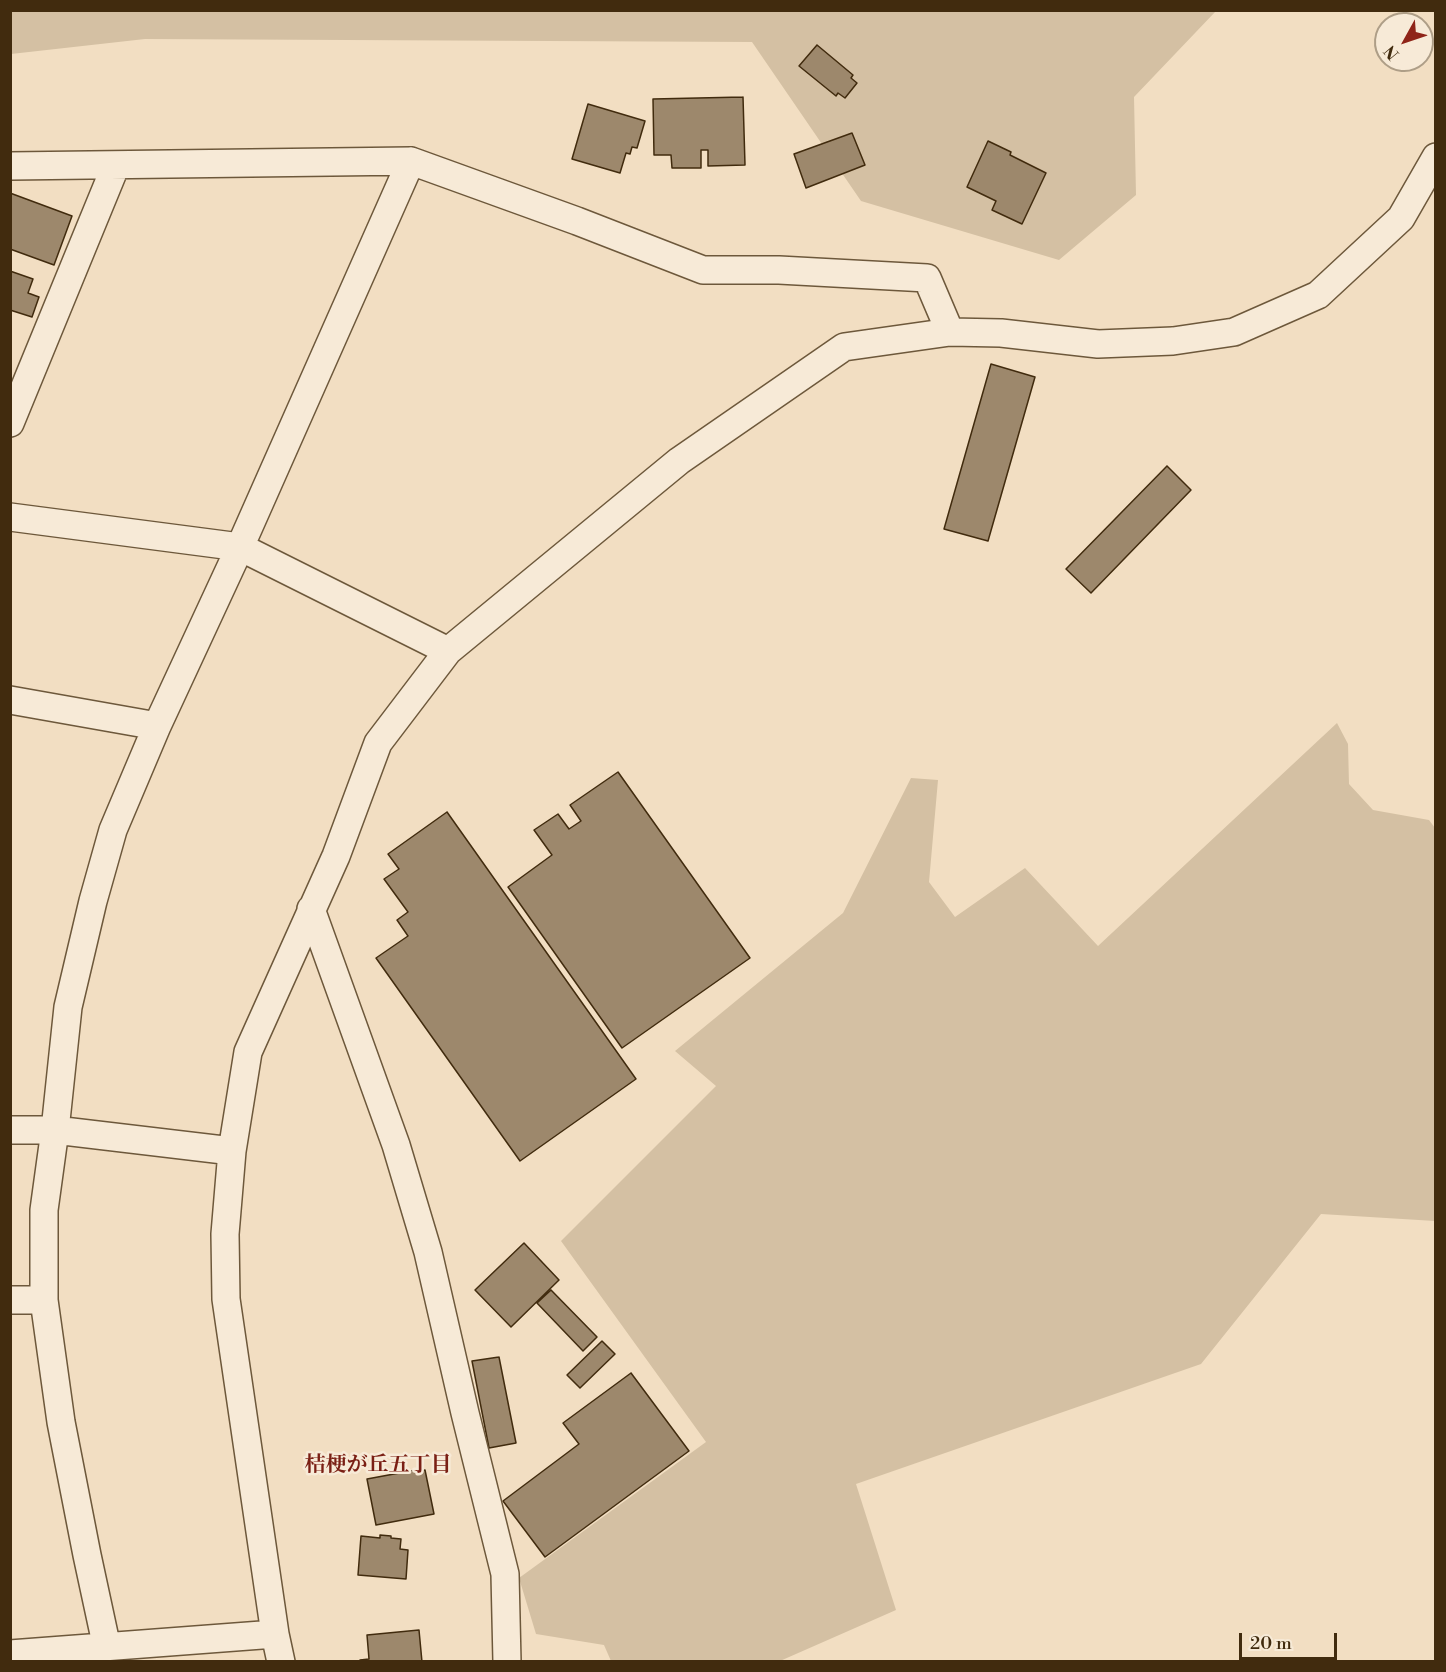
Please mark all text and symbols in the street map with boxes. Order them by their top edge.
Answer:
north arrow [1374,12,1434,72]
text: N [1380,41,1403,64]
district label: 桔梗が丘五丁目 [305,1453,451,1479]
scale bar [1242,1621,1340,1659]
text: 20 m [1250,1632,1292,1655]

